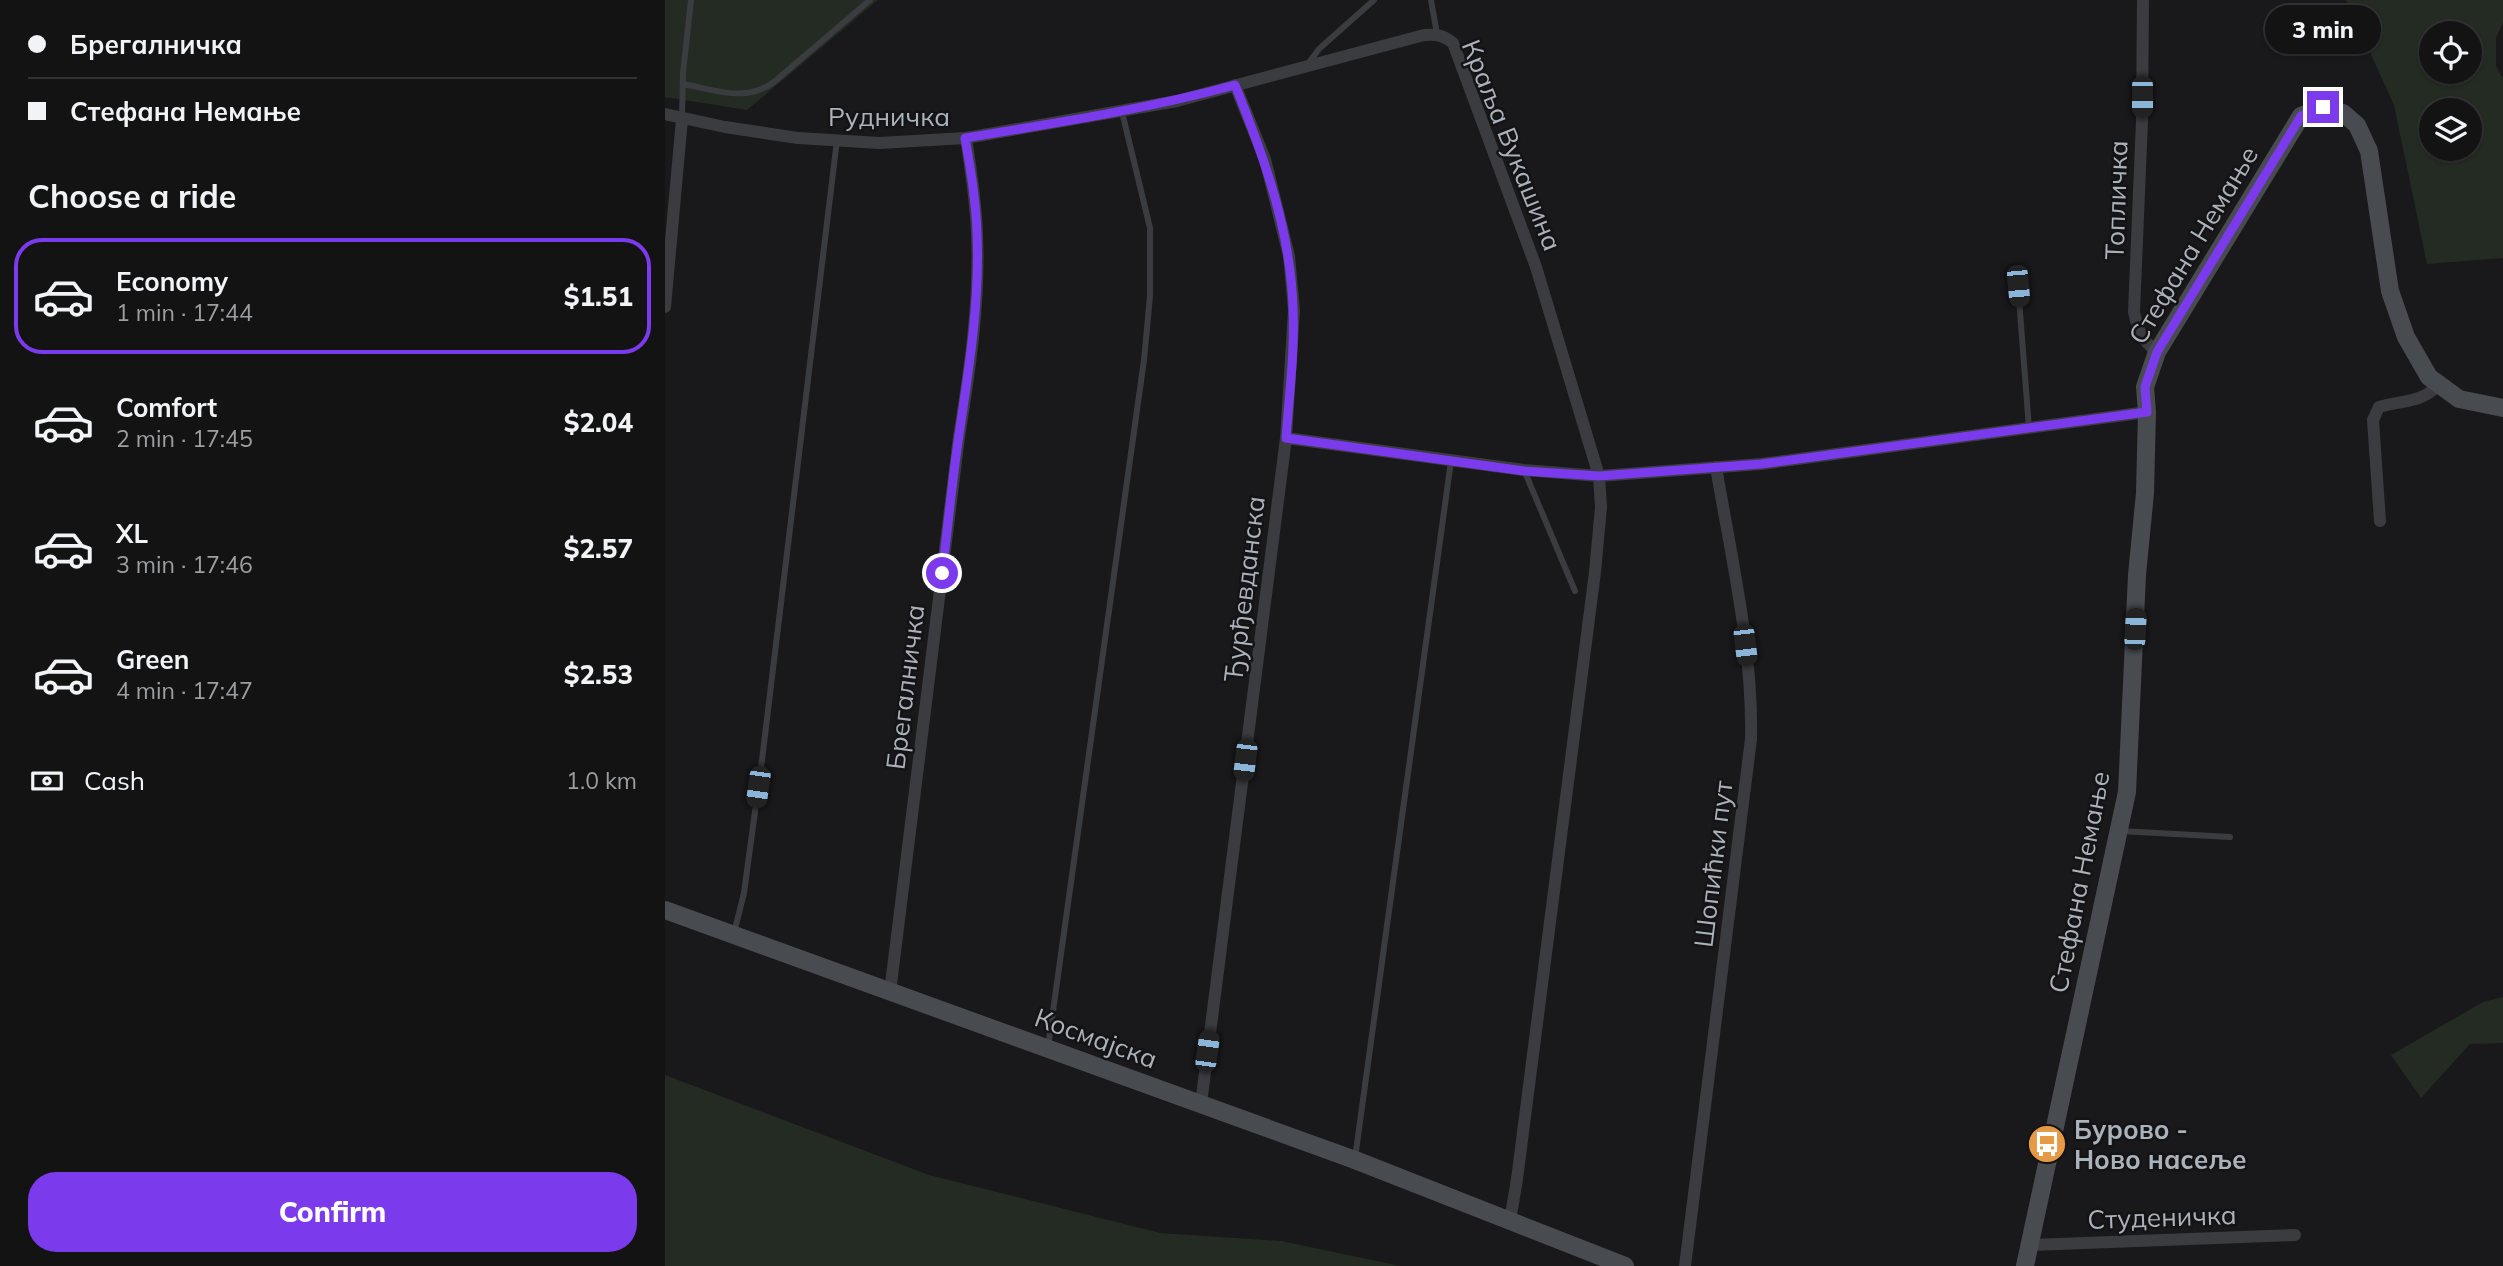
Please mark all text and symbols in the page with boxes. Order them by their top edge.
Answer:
callout: 3 min [2265,6,2381,55]
text: 3 min [2292,15,2354,44]
map controls [2419,21,2482,161]
button: locate [2419,21,2482,84]
text: Брегалничка [70,28,242,61]
street label: Краља Вукашина [1455,35,1569,255]
car [2132,76,2153,118]
route end [2307,91,2339,123]
text: Стефана Немање [70,95,301,128]
button: layers [2419,98,2482,161]
street label: Рудничка [828,100,950,133]
street label: Топличка [2097,140,2135,260]
street label: Стефана Немање [2121,140,2265,350]
text: Choose a ride [28,176,236,216]
car [2006,264,2031,308]
icon: car [32,265,95,328]
text: Economy [116,265,228,298]
text: $1.51 [564,280,633,313]
text: 1 min · 17:44 [116,298,253,327]
icon: car [32,391,95,454]
text: Comfort [116,391,217,424]
text: $2.04 [564,406,633,439]
text: 2 min · 17:45 [116,424,253,453]
street label: Ђурђевданска [1216,494,1272,684]
icon: car [32,517,95,580]
text: XL [116,517,148,550]
text: $2.57 [564,532,633,565]
text: 3 min · 17:46 [116,550,253,579]
route start [926,557,958,589]
street label: Брегалничка [879,603,931,771]
car [2124,607,2147,651]
car [1733,623,1758,667]
icon: car [32,643,95,706]
text: Green [116,643,189,676]
text: $2.53 [564,658,633,691]
text: 4 min · 17:47 [116,676,253,705]
car [1233,738,1258,782]
icon: cash [28,762,66,800]
text: Cash [84,764,145,797]
car [745,765,772,809]
text: 1.0 km [566,766,637,795]
street label: Стефана Немање [2041,768,2117,996]
street label: Шопићки пут [1686,779,1740,949]
street label: Космајска [1030,1001,1162,1075]
car [1194,1029,1221,1073]
place label: Бурово - Ново насеље [2074,1113,2247,1176]
bus stop icon: Бурово - Ново насеље [2026,1123,2068,1165]
button: Confirm [28,1172,637,1252]
street label: Студеничка [2087,1198,2237,1236]

